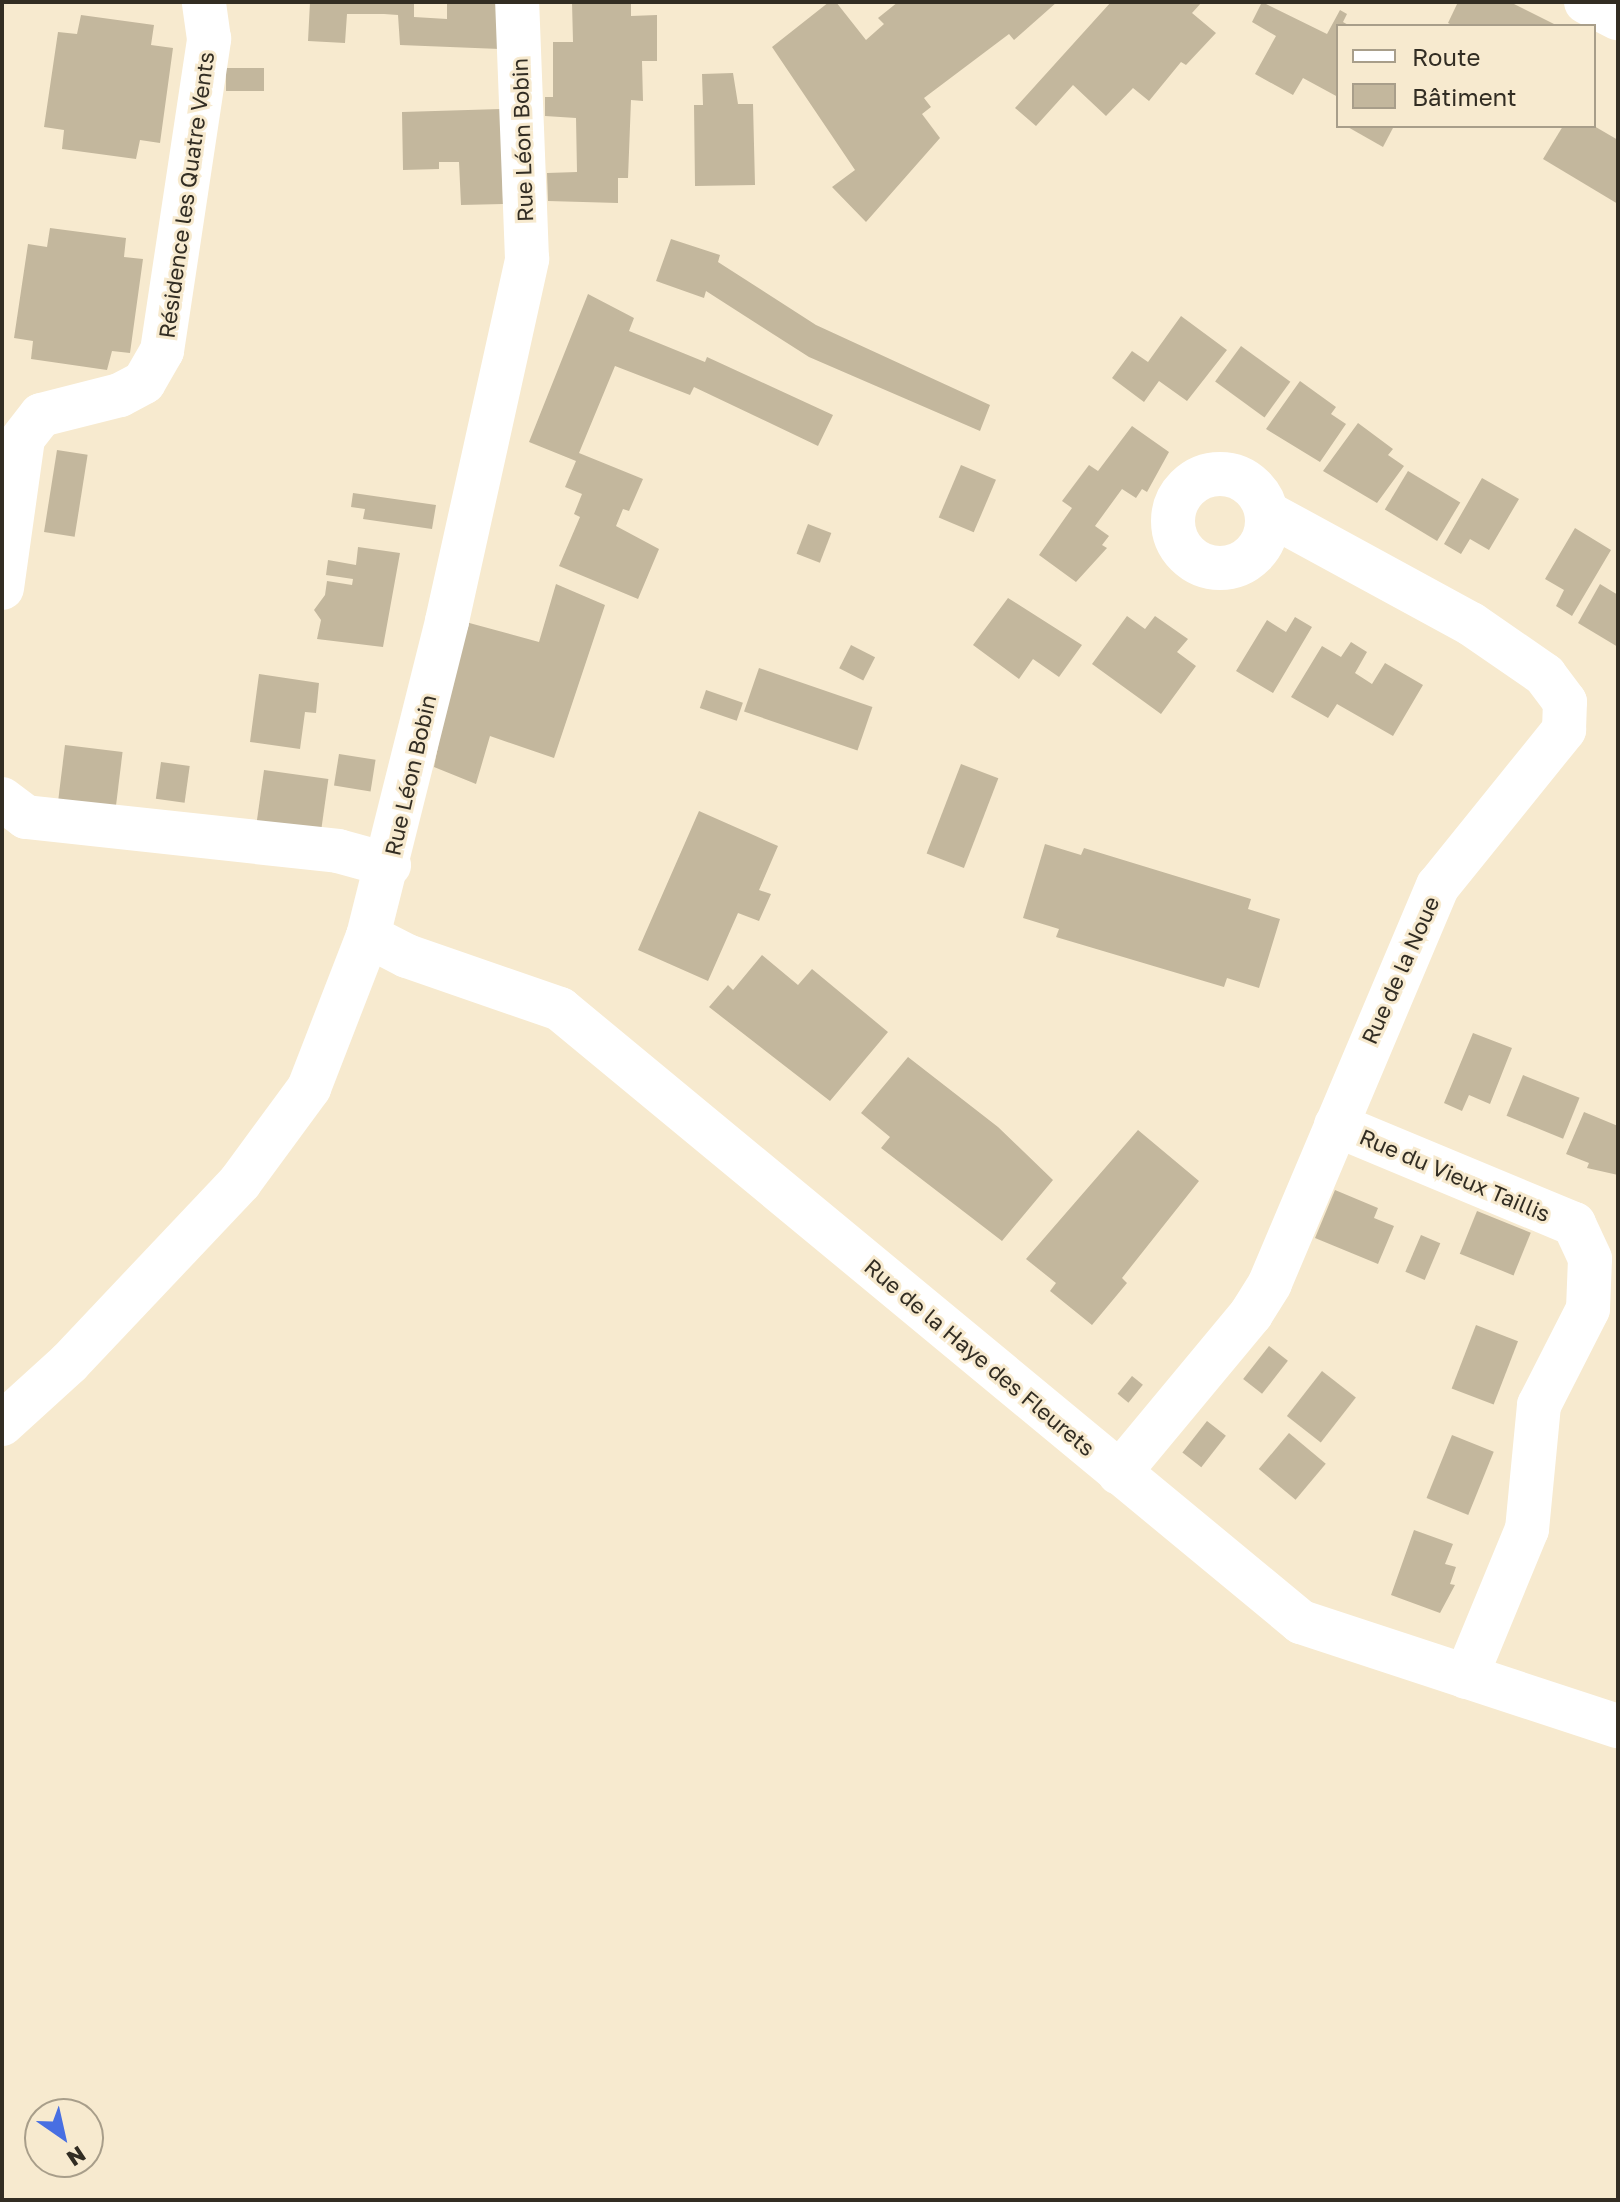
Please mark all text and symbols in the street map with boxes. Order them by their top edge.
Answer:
legend [1336,24,1596,128]
text: Route [1412,42,1481,71]
street label: Résidence les Quatre Vents [153,50,219,340]
street label: Rue Léon Bobin [506,57,538,223]
text: Bâtiment [1412,82,1517,111]
street label: Rue Léon Bobin [379,692,441,858]
street label: Rue de la Noue [1356,892,1444,1048]
street label: Rue du Vieux Taillis [1356,1123,1554,1227]
street label: Rue de la Haye des Fleurets [859,1253,1101,1461]
north arrow [24,2098,104,2178]
text: N [62,2141,91,2173]

